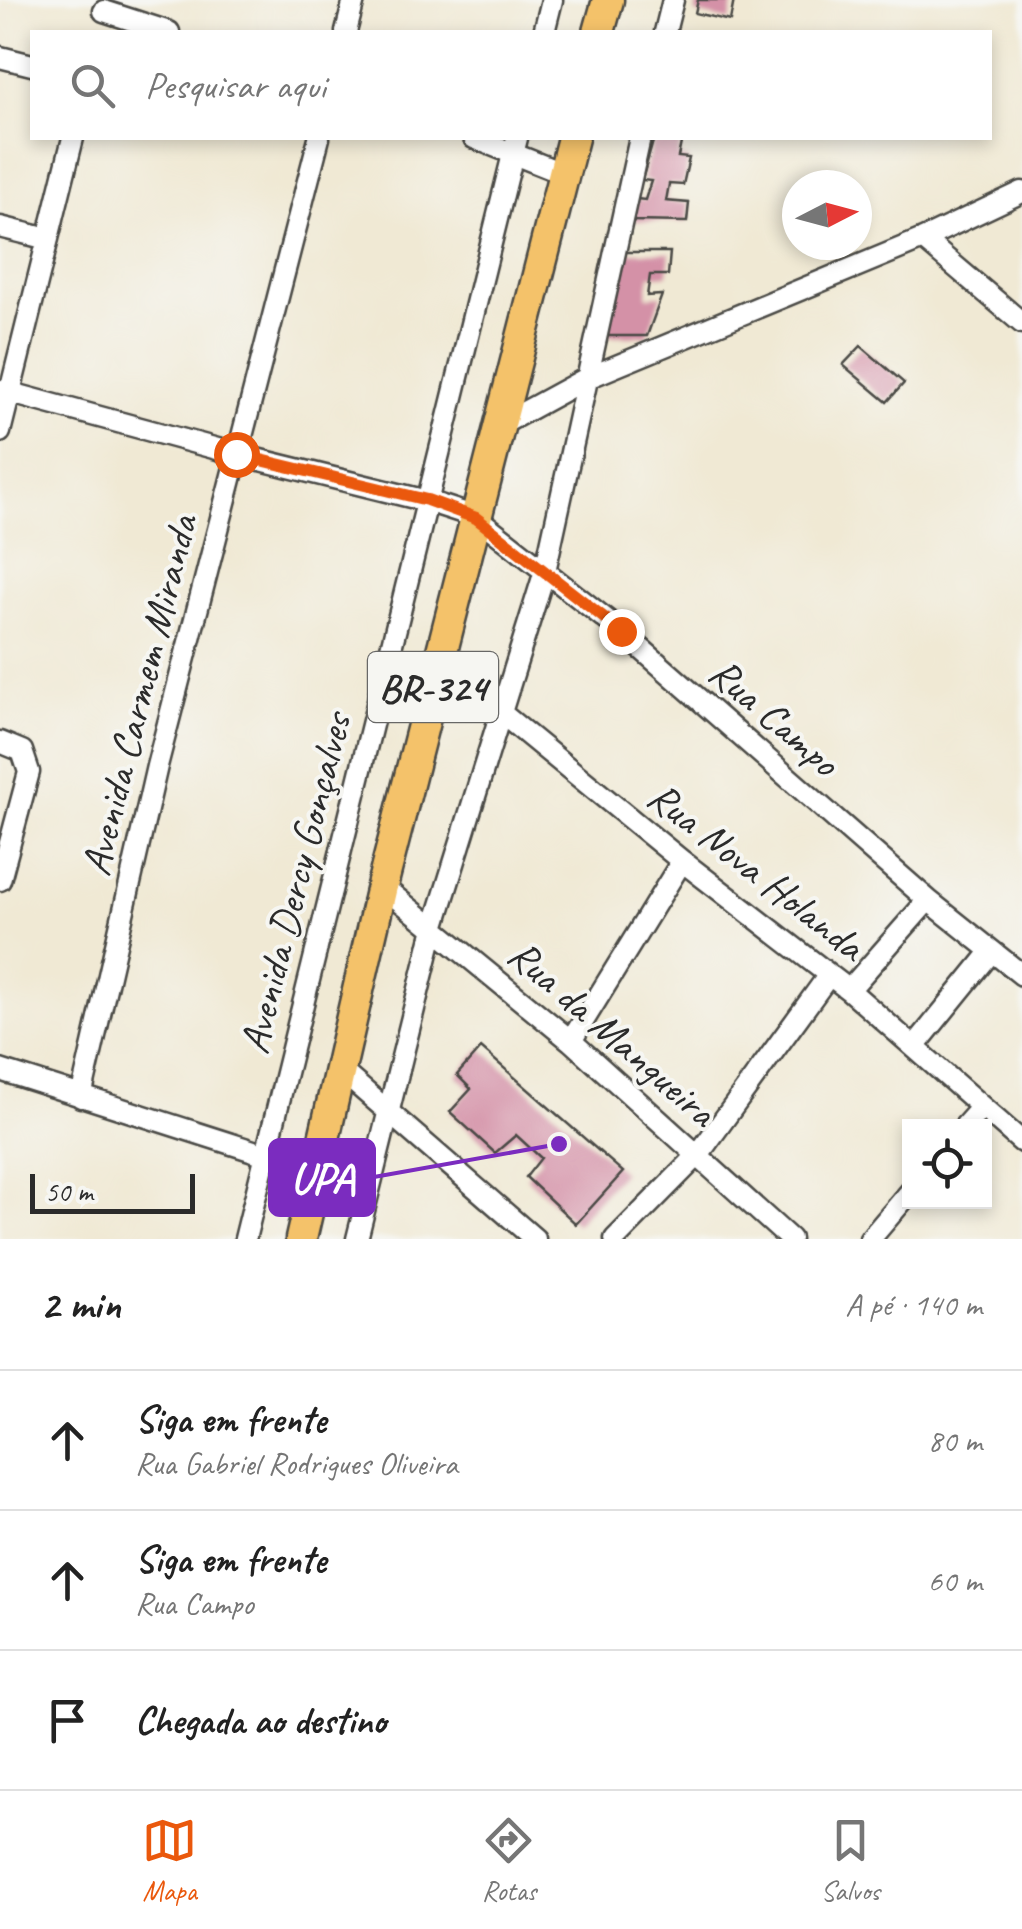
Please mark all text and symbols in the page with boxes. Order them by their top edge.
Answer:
search box [30,30,992,140]
icon: search [65,58,120,113]
text: Pesquisar aqui [145,62,326,109]
north arrow [782,170,872,260]
route start [214,432,260,478]
street label: Avenida Carmem Miranda [69,507,211,881]
route end [599,609,645,655]
street label: Rua Campo [698,646,852,790]
road number: BR-324 [368,652,498,722]
street label: Avenida Dercy Gonçalves [228,704,364,1059]
street label: Rua Nova Holanda [637,770,877,974]
street label: Rua da Mangueira [497,928,730,1140]
map controls [902,1119,992,1209]
button: locate [902,1119,992,1209]
callout: UPA [270,1140,374,1215]
text: UPA [290,1150,356,1207]
scale bar [30,1169,195,1214]
text: 50 m [45,1174,93,1209]
text: 2 min [40,1278,120,1331]
text: A pé · 140 m [845,1284,982,1325]
text: Siga em frente [135,1396,326,1443]
icon: ahead [40,1413,95,1468]
text: 80 m [928,1420,982,1461]
text: Rua Gabriel Rodrigues Oliveira [135,1443,458,1484]
text: Siga em frente [135,1536,326,1583]
icon: ahead [40,1553,95,1608]
text: 60 m [928,1560,982,1601]
text: Rua Campo [135,1583,254,1624]
icon: arrive [40,1693,95,1748]
text: Chegada ao destino [135,1697,386,1744]
tab: Mapa [142,1813,197,1908]
tab: Rotas [481,1813,536,1908]
tab: Salvos [821,1813,880,1908]

